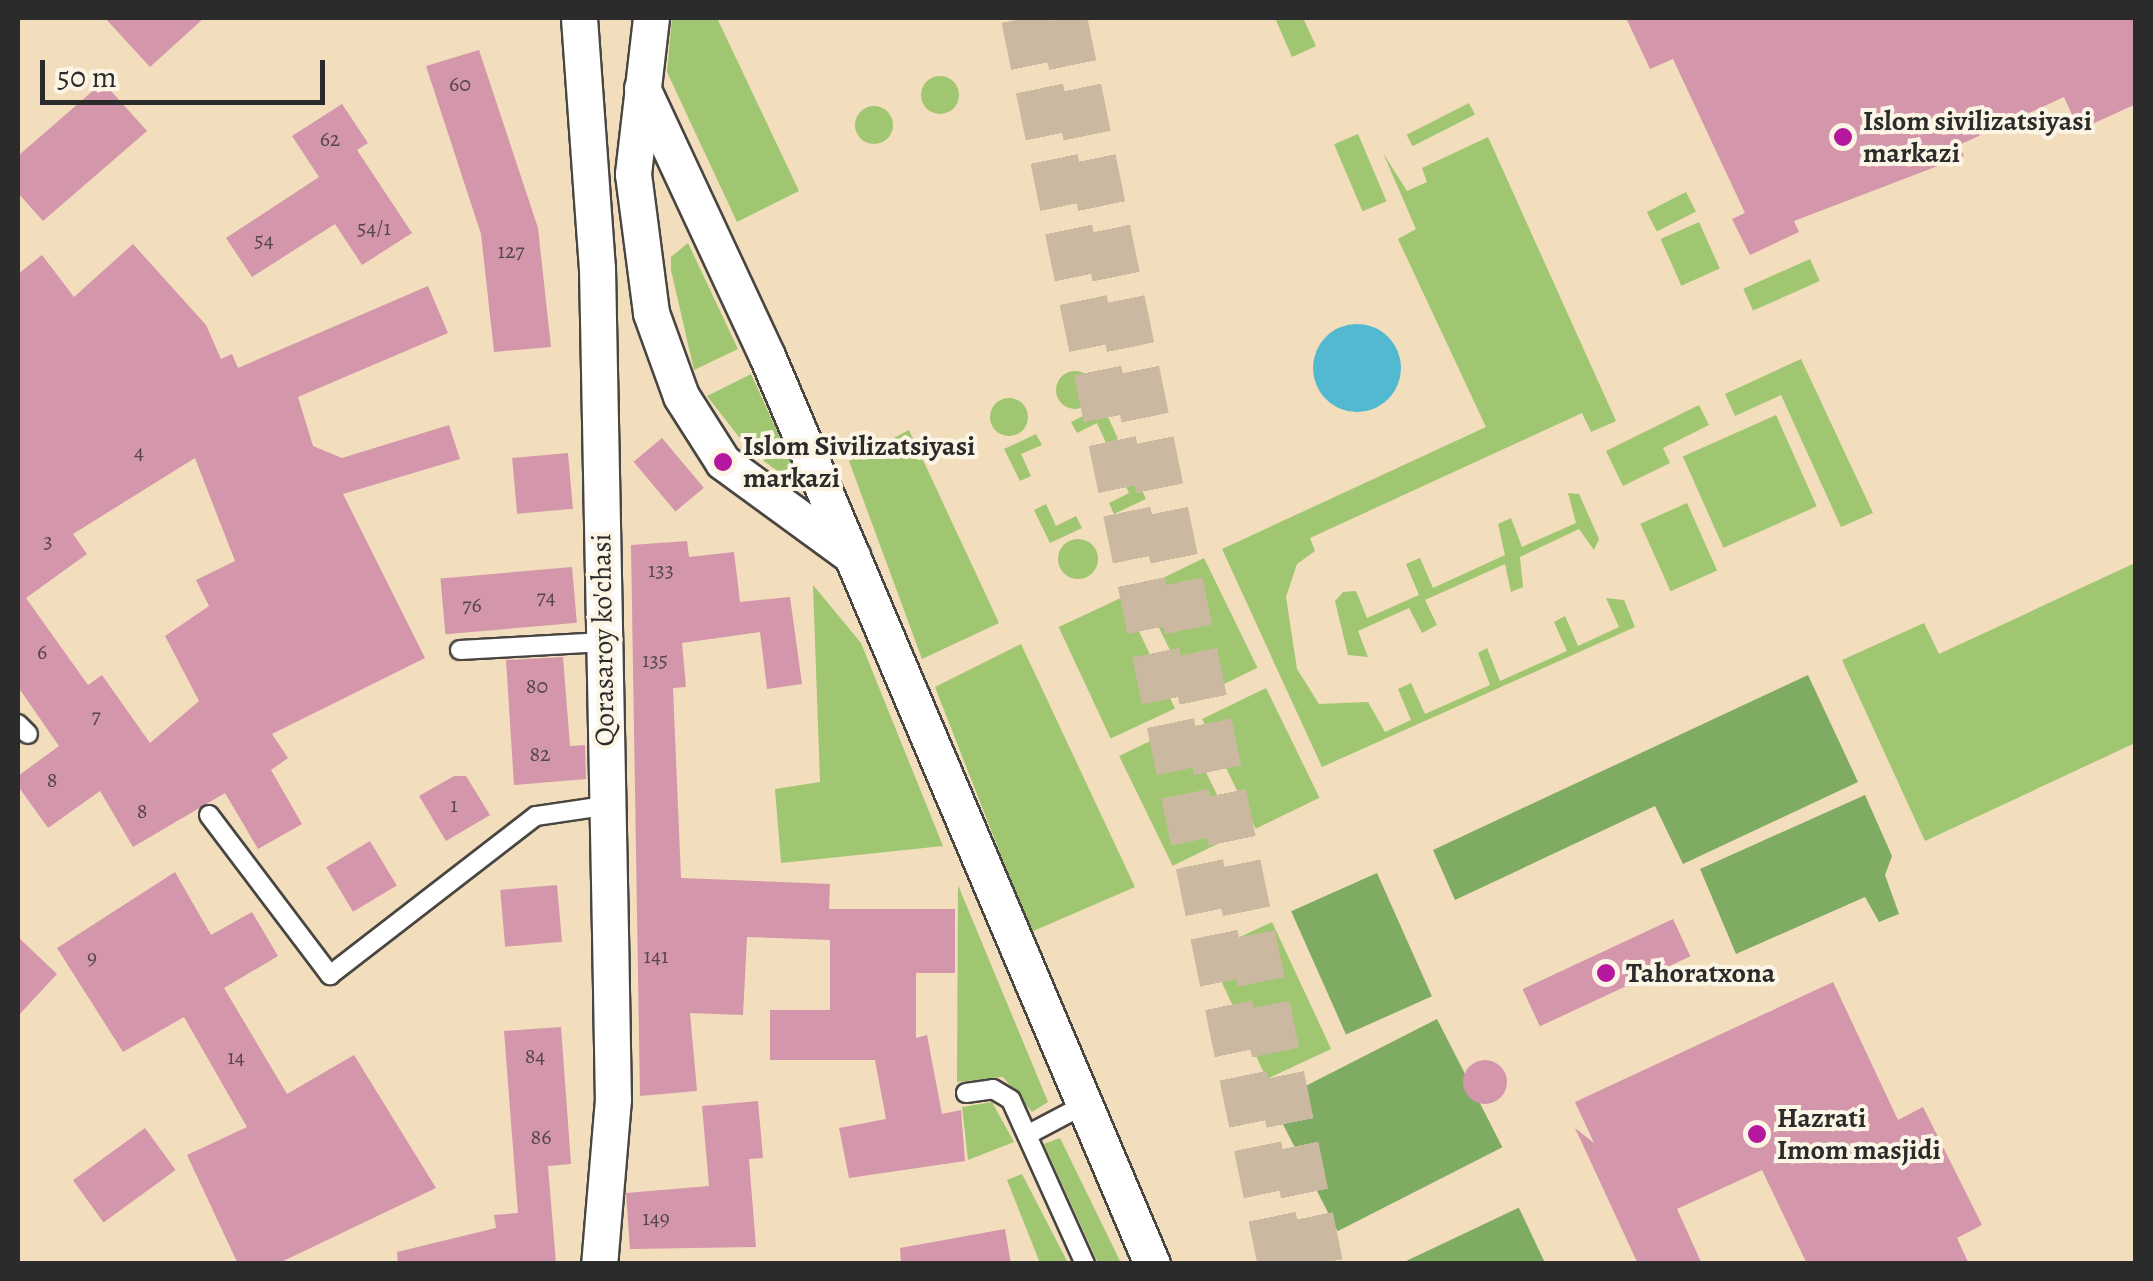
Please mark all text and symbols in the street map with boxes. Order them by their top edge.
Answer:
scale bar [45,40,330,102]
text: 50 m [57,57,117,97]
house number: 60 [449,72,471,98]
place label: Islom sivilizatsiyasi markazi [1863,104,2092,170]
marker: Islom sivilizatsiyasi markazi [1832,126,1854,148]
house number: 62 [320,127,340,153]
house number: 54/1 [357,216,391,242]
house number: 54 [254,228,274,254]
house number: 127 [497,239,525,265]
place label: Islom Sivilizatsiyasi markazi [743,429,975,495]
house number: 4 [134,440,144,466]
marker: Islom Sivilizatsiyasi markazi [712,451,734,473]
house number: 3 [43,529,53,555]
street label: Qorasaroy ko'chasi [584,533,622,747]
house number: 133 [648,558,674,584]
house number: 74 [536,585,556,611]
house number: 76 [462,593,482,619]
house number: 6 [37,640,47,666]
house number: 135 [642,648,668,674]
house number: 80 [526,674,548,700]
house number: 7 [91,704,101,730]
house number: 82 [529,742,551,768]
house number: 8 [47,768,57,794]
house number: 1 [450,793,458,819]
house number: 8 [137,799,147,825]
house number: 141 [643,944,669,970]
house number: 9 [87,945,97,971]
place label: Tahoratxona [1626,956,1775,990]
marker: Tahoratxona [1595,962,1617,984]
house number: 84 [525,1044,545,1070]
house number: 14 [227,1045,245,1071]
place label: Hazrati Imom masjidi [1777,1101,1941,1167]
marker: Hazrati Imom masjidi [1746,1123,1768,1145]
house number: 86 [531,1125,551,1151]
house number: 149 [642,1206,670,1232]

